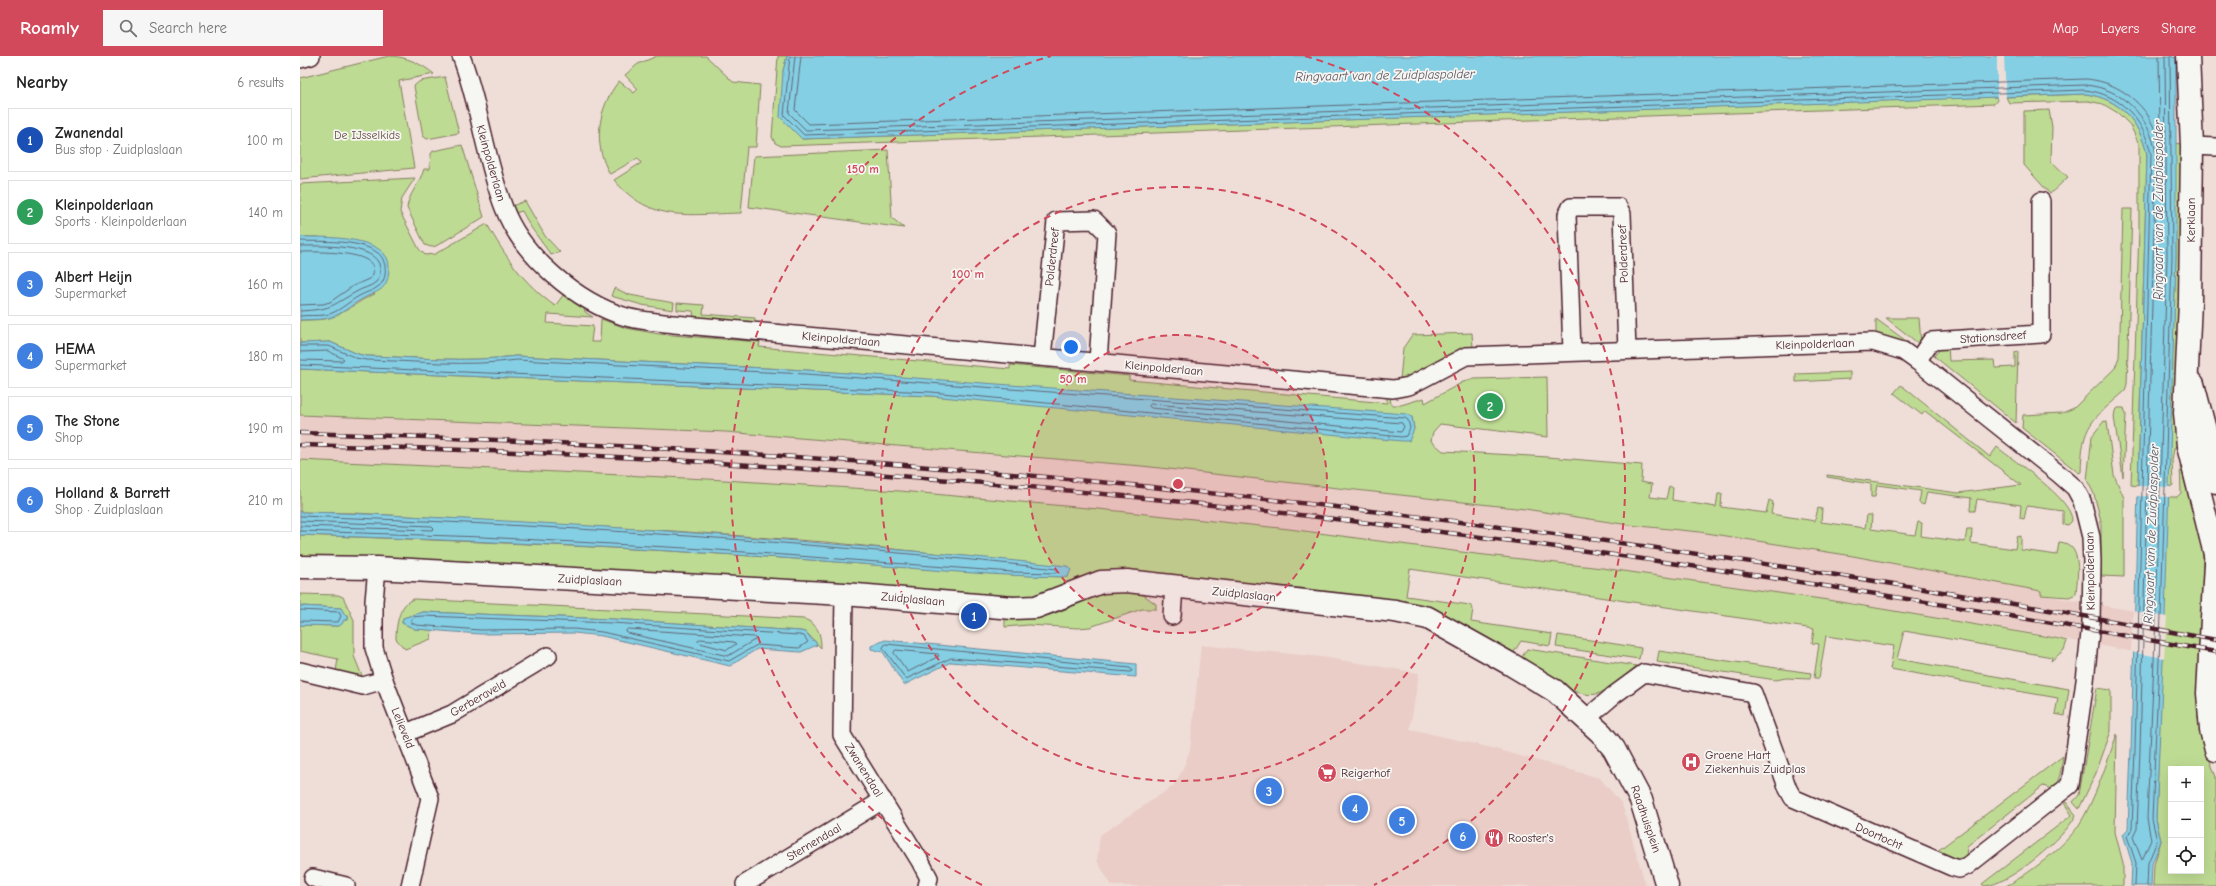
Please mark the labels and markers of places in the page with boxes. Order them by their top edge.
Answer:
pin: 2 [1477,391,1503,421]
centre of rings [1171,477,1185,491]
pin: 1 [961,601,987,631]
place label: Groene Hart Ziekenhuis Zuidplas [1705,748,1806,776]
hospital icon: Groene Hart Ziekenhuis Zuidplas [1680,751,1702,773]
supermarket icon: Reigerhof [1316,762,1338,784]
place label: Reigerhof [1341,766,1391,780]
pin: 3 [1256,776,1282,806]
pin: 4 [1342,793,1368,823]
pin: 5 [1389,806,1415,836]
pin: 6 [1450,821,1476,851]
restaurant icon: Rooster's [1483,827,1505,849]
place label: Rooster's [1508,831,1554,845]

